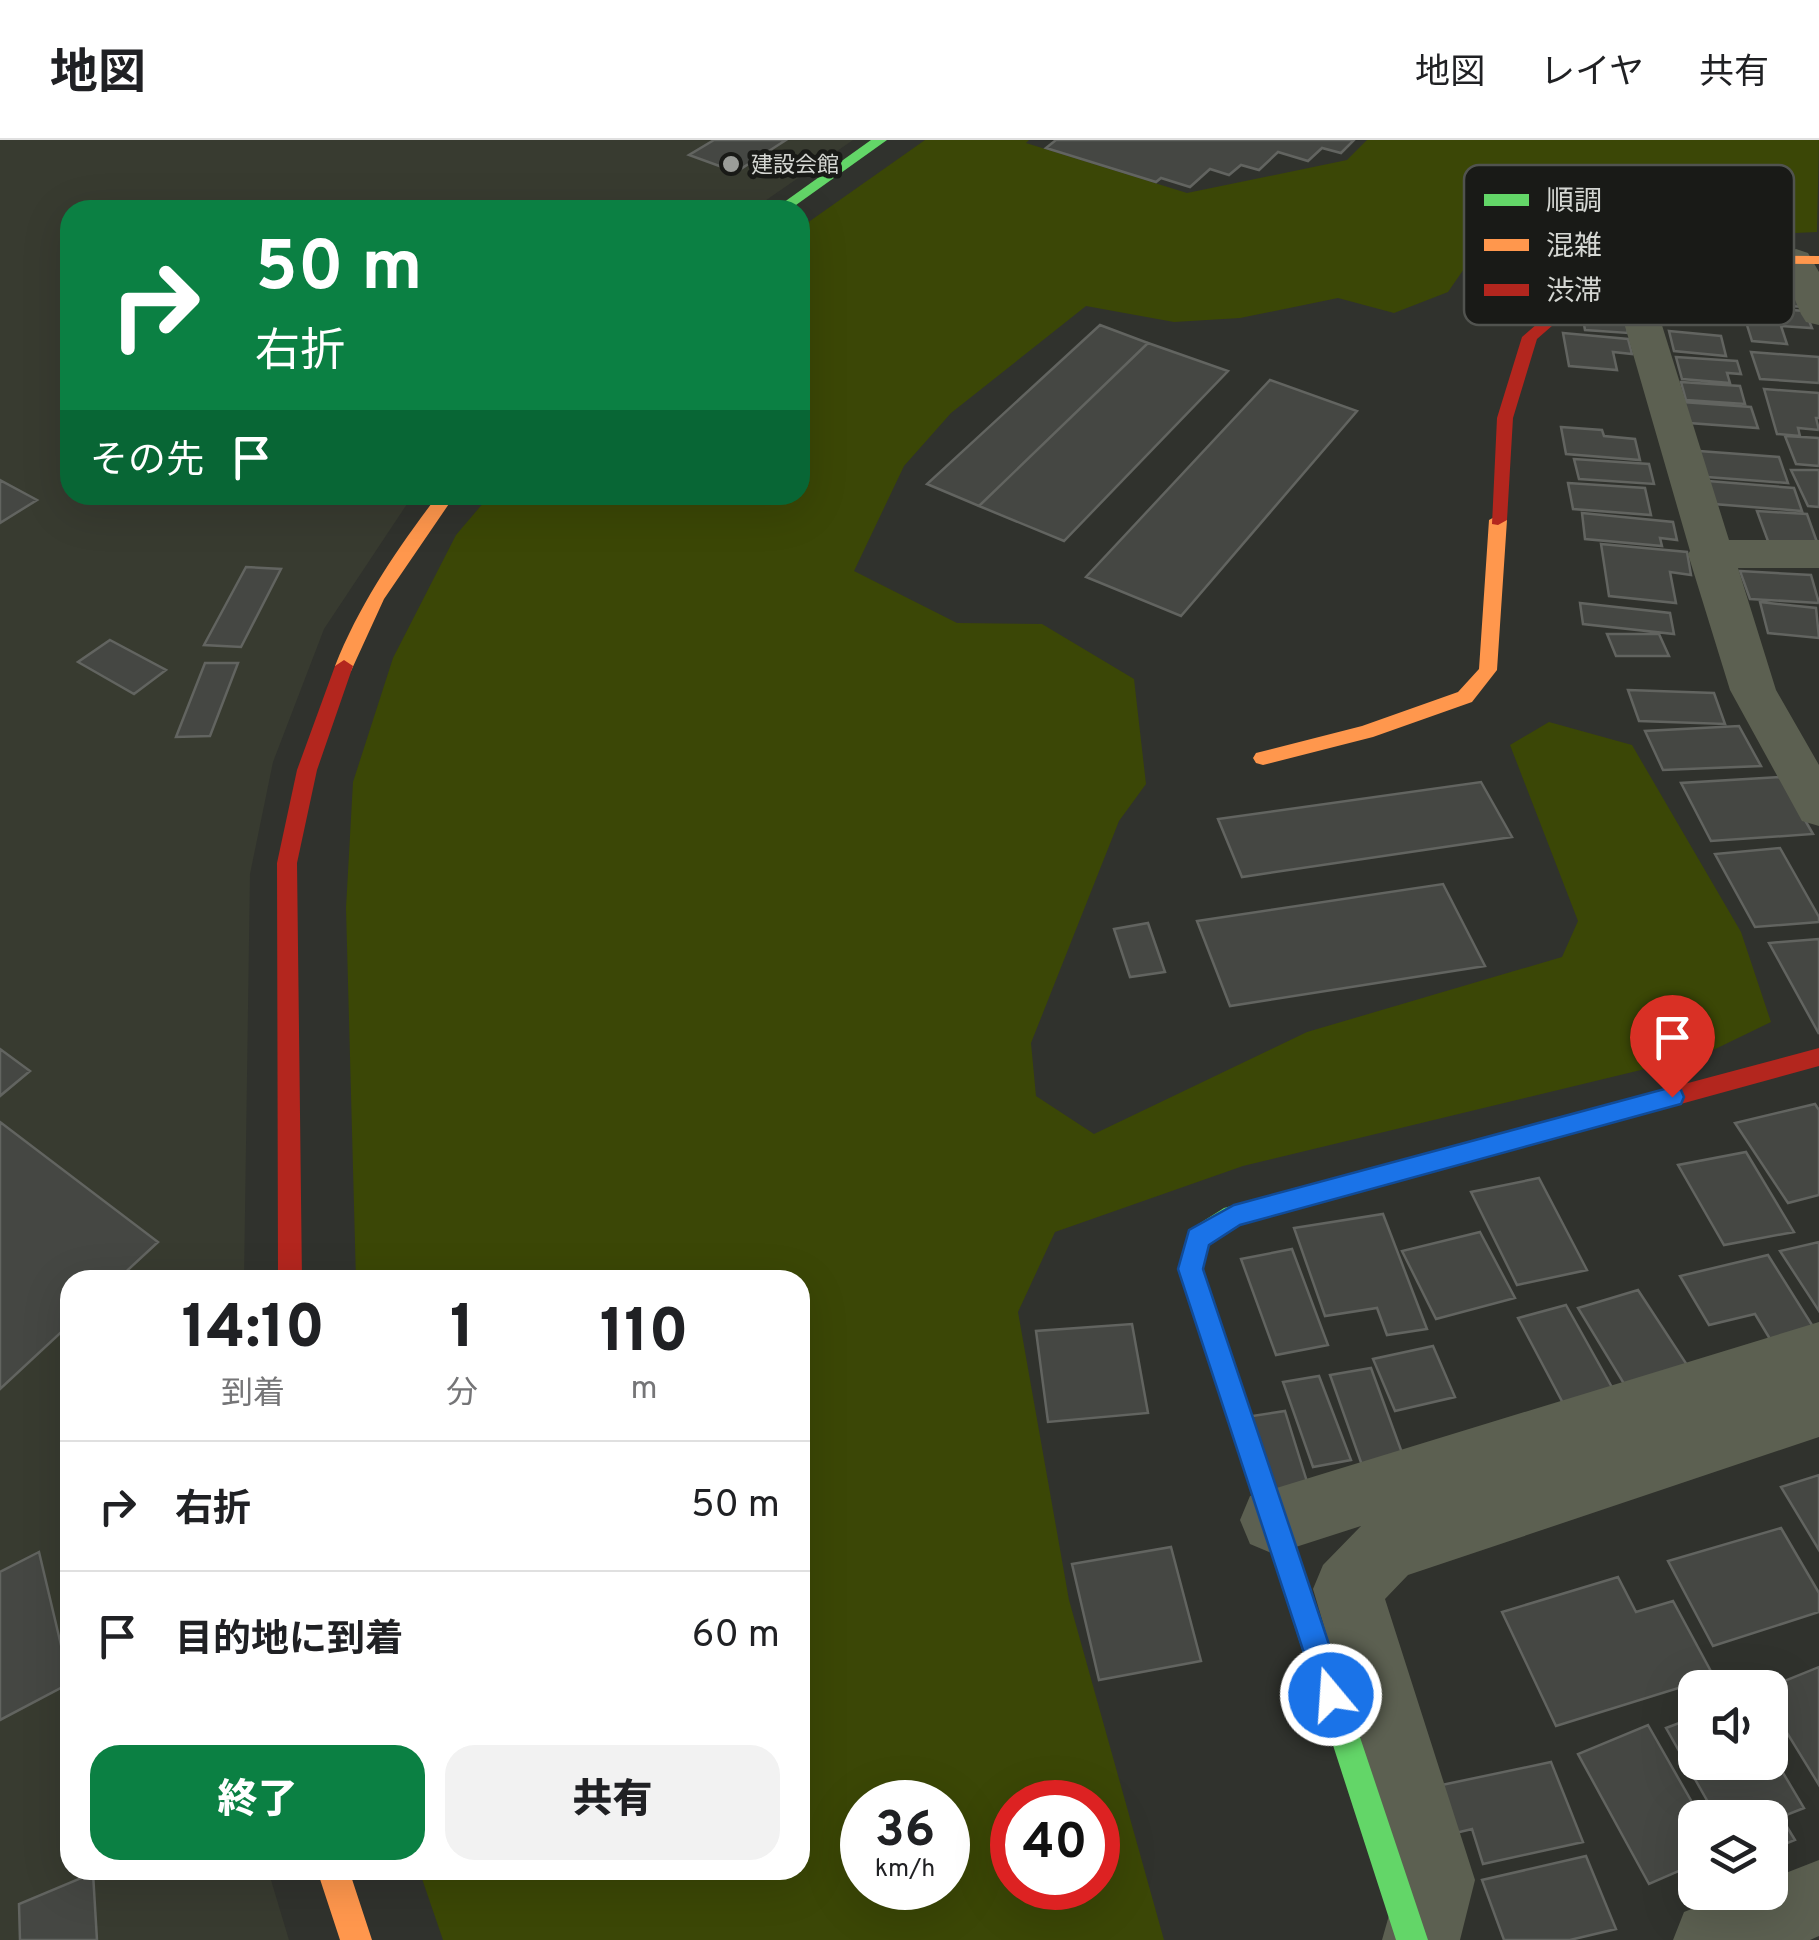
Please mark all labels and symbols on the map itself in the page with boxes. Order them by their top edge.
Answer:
marker: 建設会館 [720,153,742,175]
place label: 建設会館 [751,153,839,180]
legend [1464,165,1794,325]
text: 順調 [1546,185,1602,221]
text: 混雑 [1546,230,1602,266]
text: 渋滞 [1546,275,1602,311]
pin [1630,995,1715,1098]
position arrow [1279,1643,1383,1747]
speed limit sign: 40 [990,1780,1120,1910]

